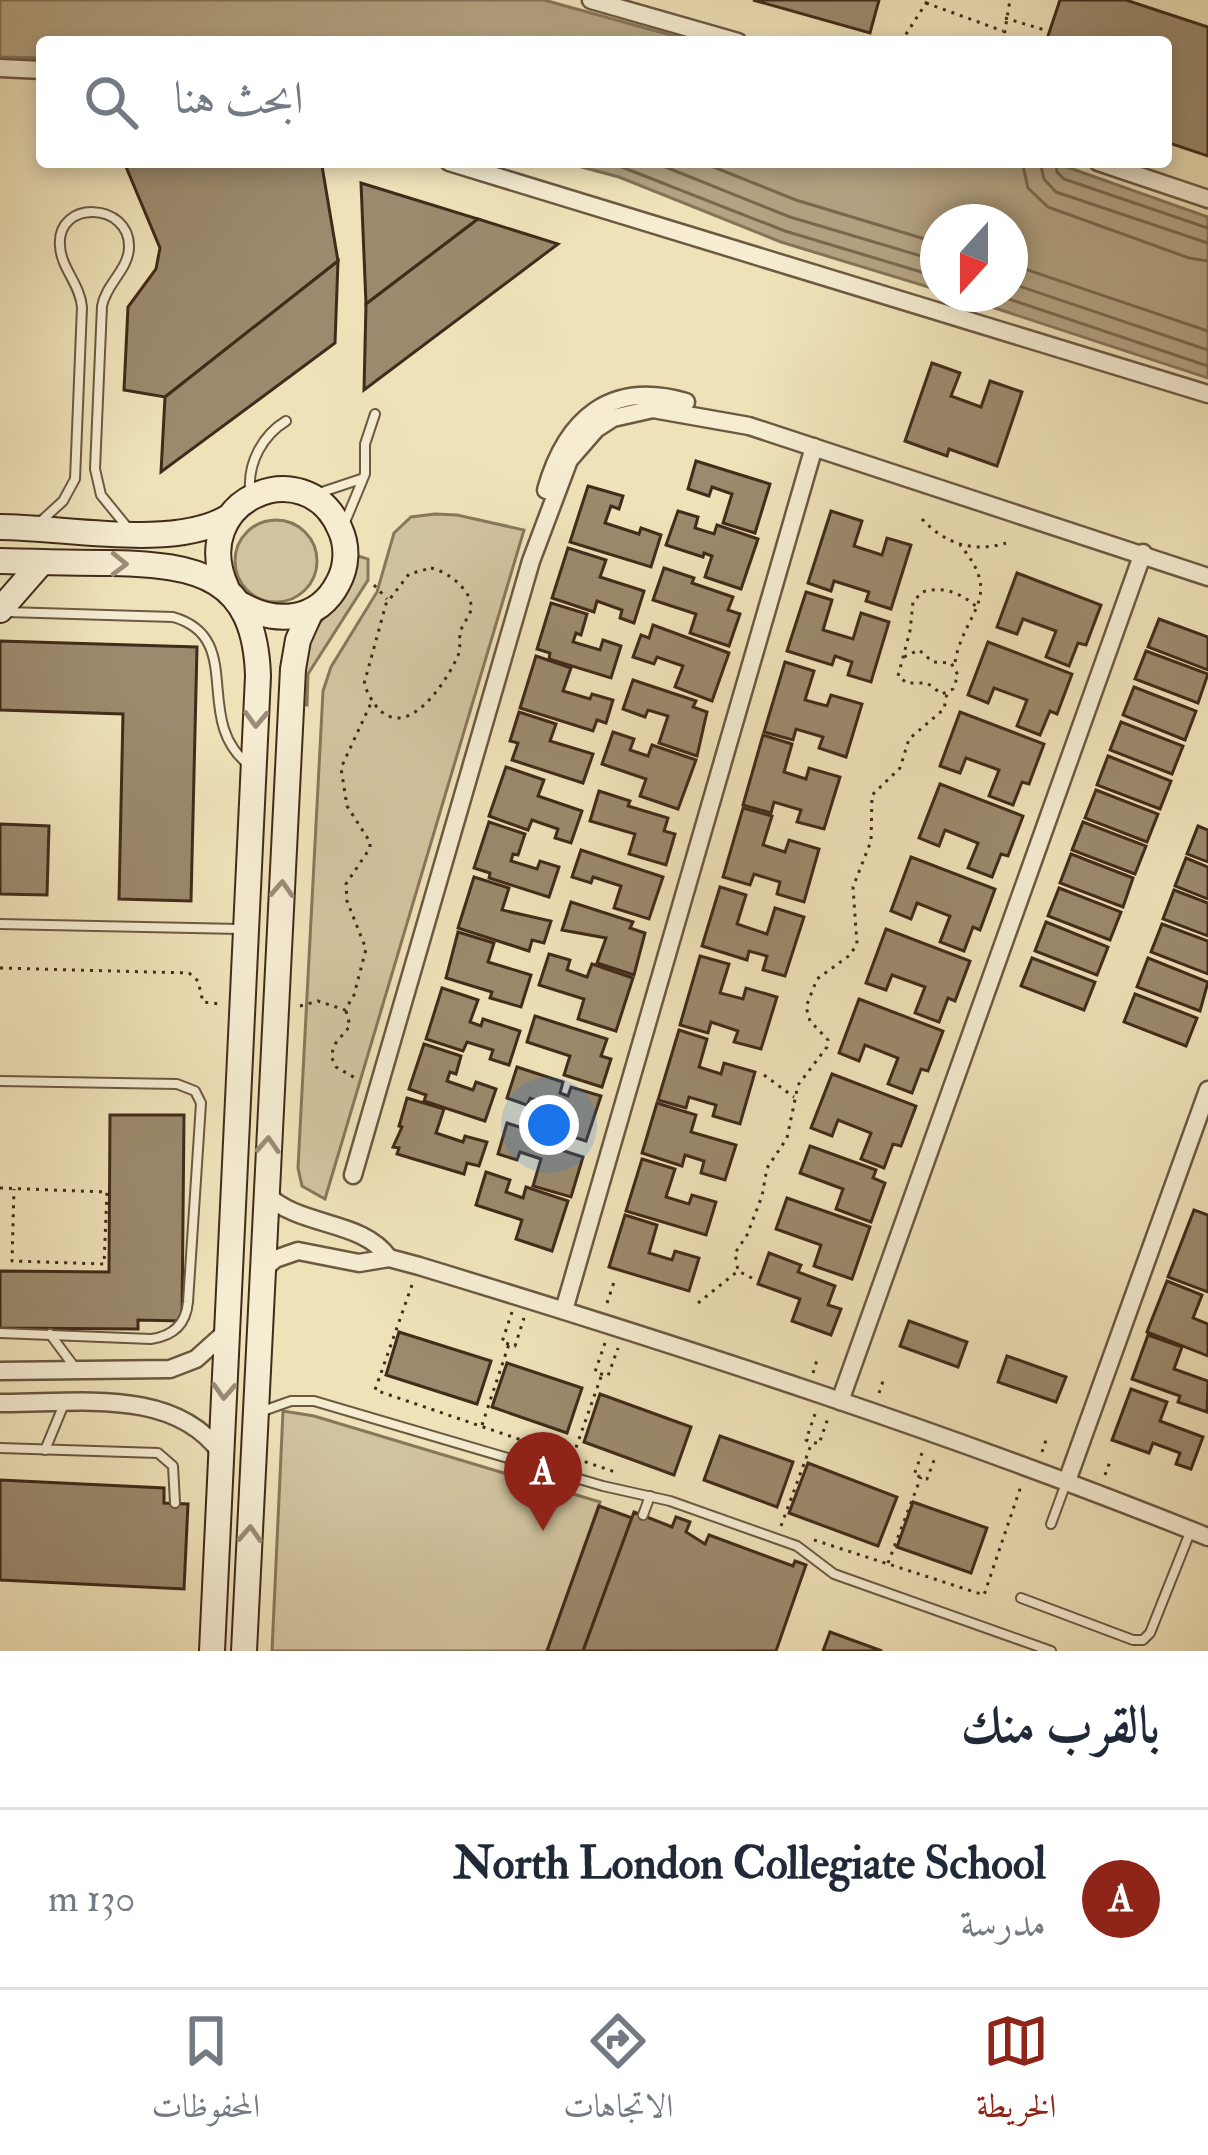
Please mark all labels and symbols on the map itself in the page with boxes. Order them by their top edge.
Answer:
north arrow [920,204,1028,312]
one-way arrow [110,550,129,576]
one-way arrow [243,710,269,729]
one-way arrow [268,879,294,898]
your location [519,1095,579,1155]
one-way arrow [255,1135,281,1154]
one-way arrow [211,1382,237,1401]
pin: A [504,1432,582,1531]
one-way arrow [237,1524,263,1543]

